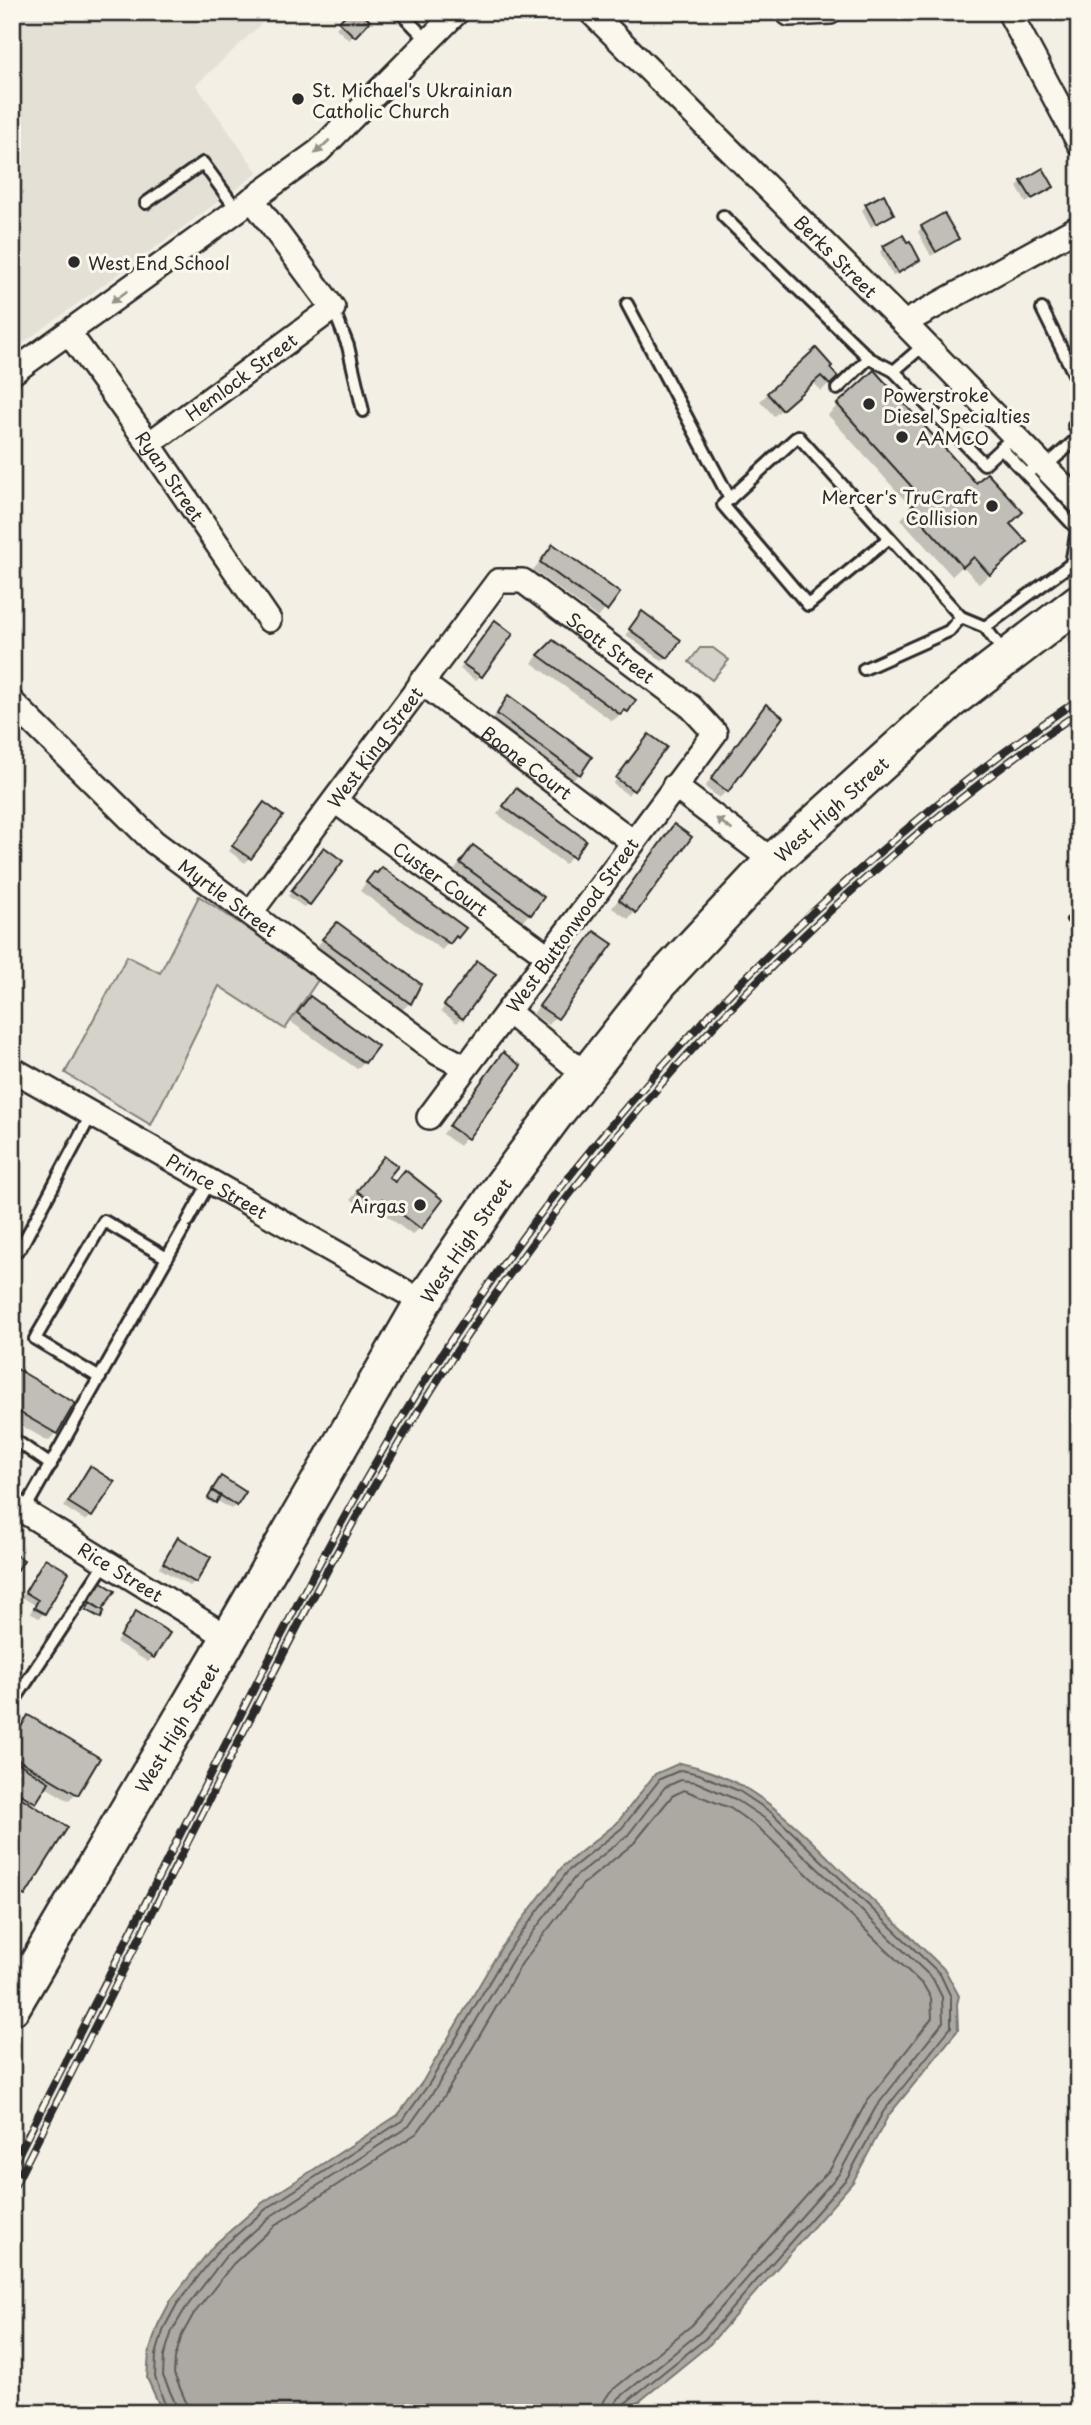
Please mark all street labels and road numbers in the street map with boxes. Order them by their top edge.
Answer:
street label: Berks Street [789,208,884,303]
street label: Hemlock Street [179,326,302,427]
street label: Ryan Street [130,425,211,526]
street label: Scott Street [561,605,661,689]
street label: West King Street [320,681,429,813]
street label: Boone Court [476,719,578,805]
street label: West High Street [768,750,894,868]
street label: West Buttonwood Street [499,832,645,1018]
street label: Custer Court [388,834,494,922]
street label: Myrtle Street [173,852,283,943]
street label: Prince Street [162,1146,273,1225]
street label: West High Street [413,1172,517,1308]
street label: Rice Street [73,1535,168,1608]
street label: West High Street [128,1658,225,1798]

